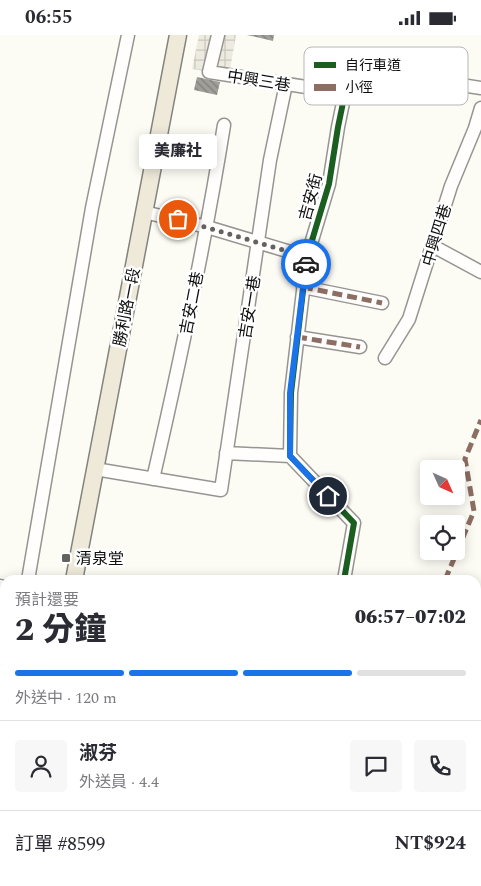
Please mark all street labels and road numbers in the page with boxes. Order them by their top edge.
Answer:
street label: 中興三巷 [225,64,292,98]
street label: 吉安街 [293,171,329,224]
street label: 中興四巷 [416,201,458,269]
street label: 勝利路一段 [108,266,146,349]
street label: 吉安二巷 [174,269,210,337]
street label: 吉安一巷 [233,274,267,341]

